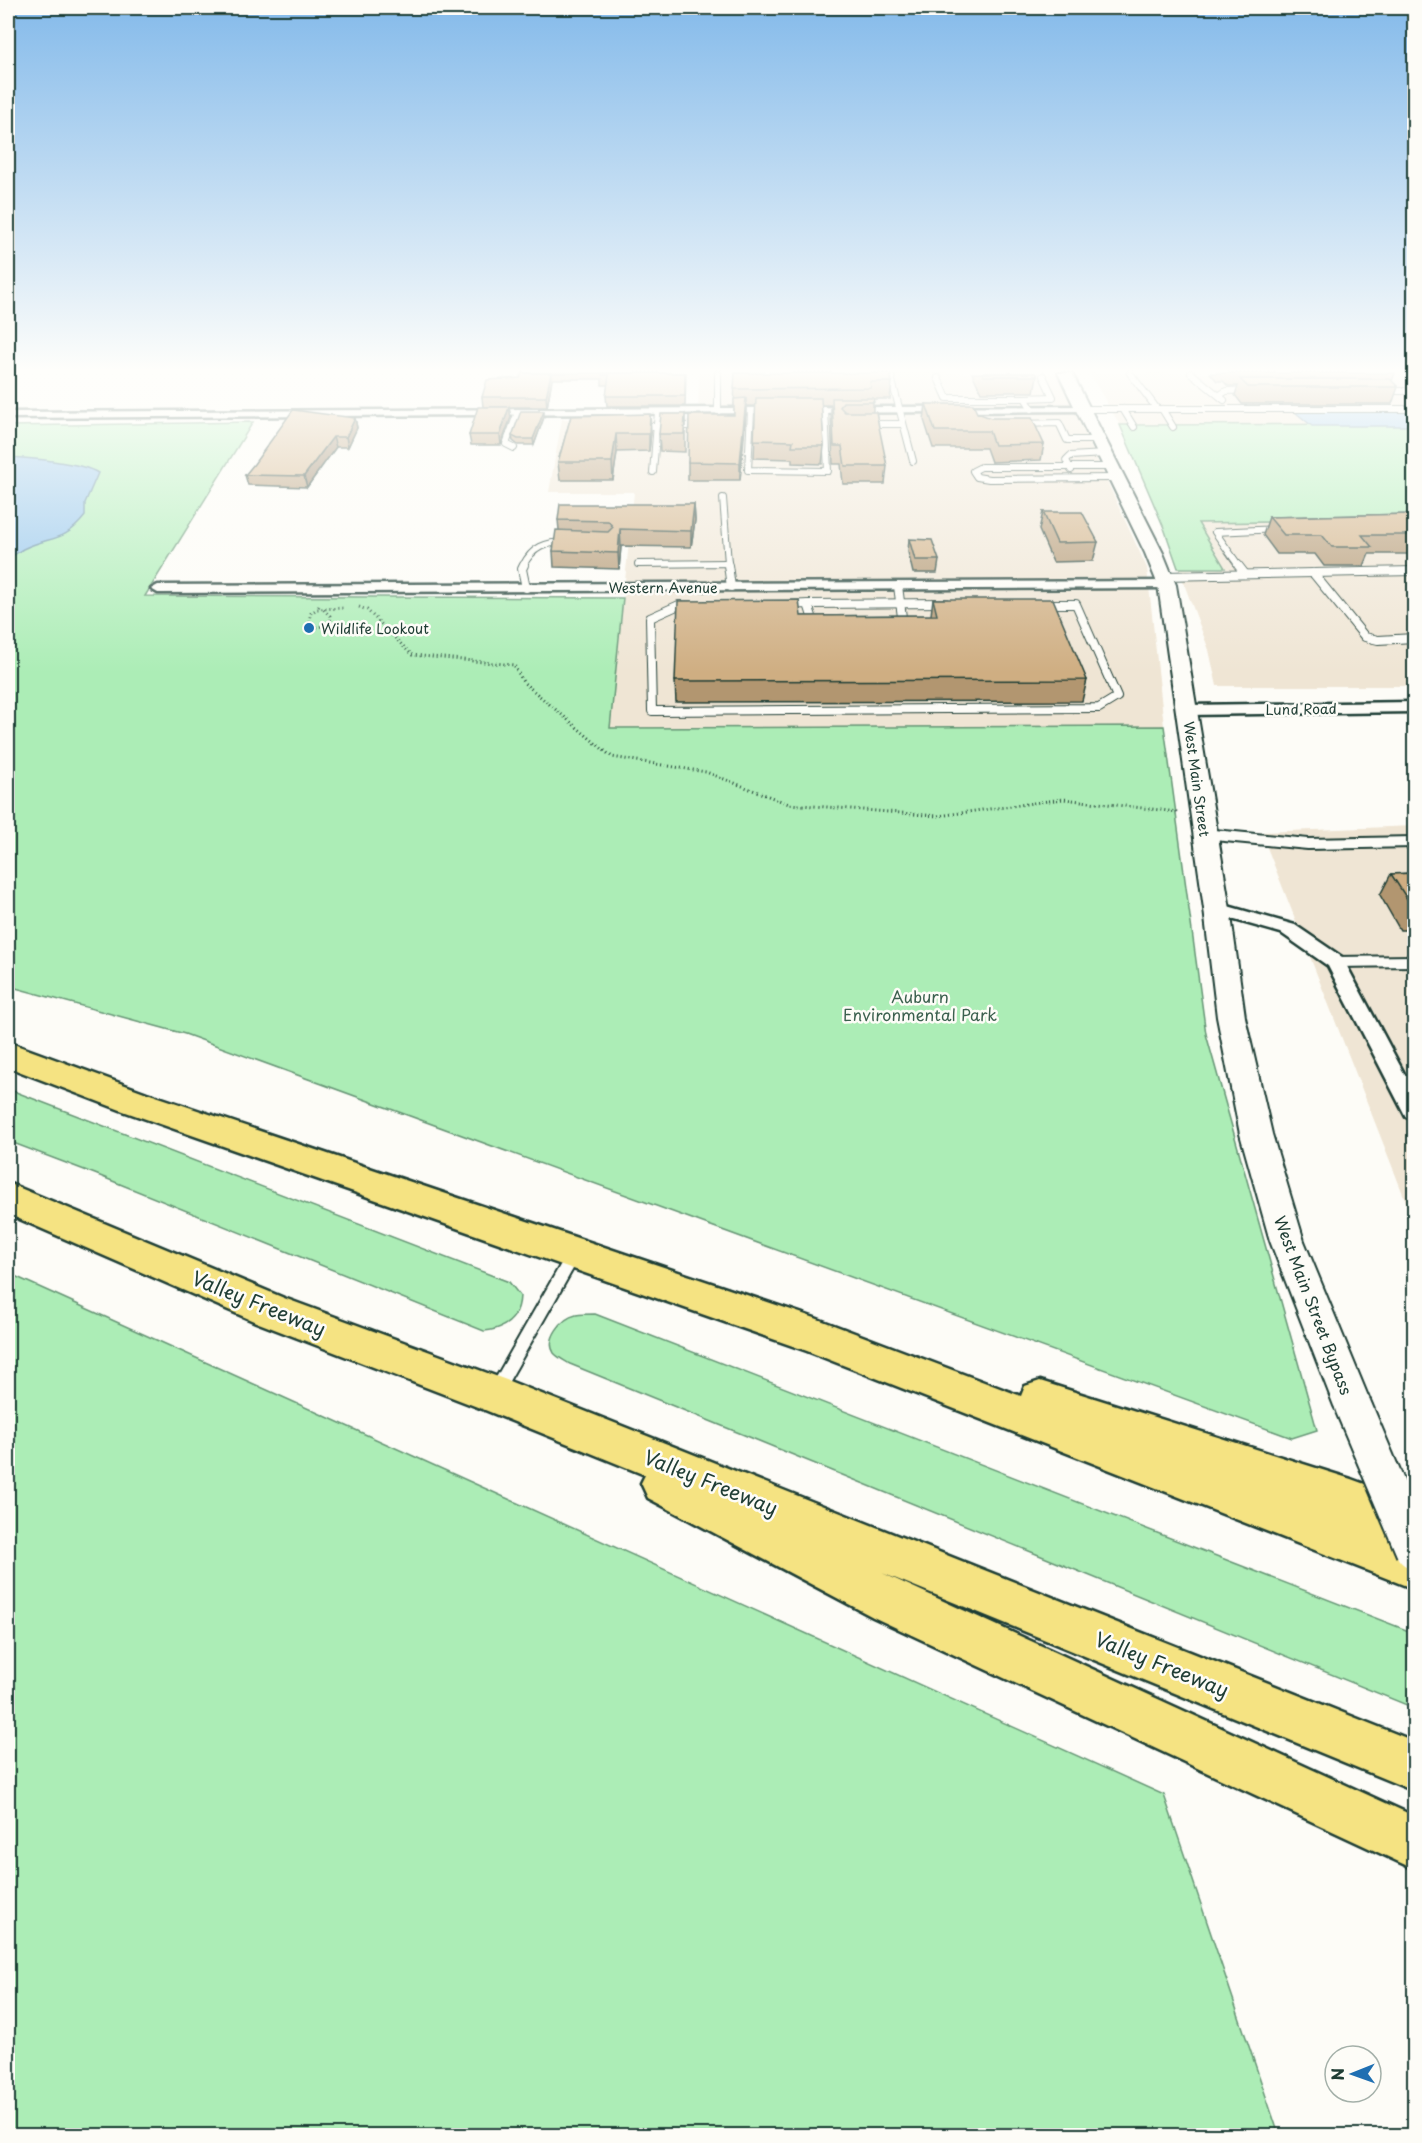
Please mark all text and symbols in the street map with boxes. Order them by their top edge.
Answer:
street label: Western Avenue [608,577,718,598]
place label: Wildlife Lookout [321,618,429,639]
marker: Wildlife Lookout [302,621,316,635]
street label: Lund Road [1265,698,1337,720]
street label: West Main Street [1179,720,1216,838]
park label: Auburn Environmental Park [843,984,997,1026]
street label: West Main Street Bypass [1269,1212,1359,1398]
street label: Valley Freeway [188,1262,330,1344]
street label: Valley Freeway [640,1441,782,1523]
street label: Valley Freeway [1091,1623,1233,1705]
north arrow [1323,2044,1383,2104]
text: N [1325,2068,1349,2081]

